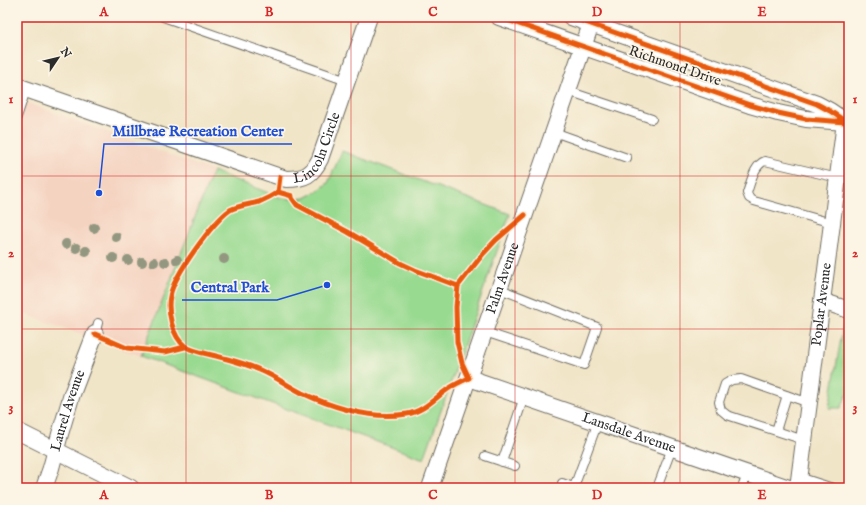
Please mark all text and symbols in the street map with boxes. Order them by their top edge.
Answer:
text: A [99,4,110,21]
text: B [265,4,274,21]
text: C [428,4,438,21]
text: D [592,4,603,21]
text: E [757,4,767,21]
north arrow [38,38,78,78]
street label: Richmond Drive [626,42,724,90]
text: N [56,44,74,61]
text: 1 [9,91,14,108]
text: 1 [853,91,858,108]
street label: Lincoln Circle [292,109,345,188]
callout: Millbrae Recreation Center [104,117,292,144]
text: Millbrae Recreation Center [112,122,284,141]
street label: Palm Avenue [482,240,524,316]
text: 2 [8,245,14,262]
text: 2 [852,245,858,262]
street label: Poplar Avenue [807,261,836,347]
callout: Central Park [182,273,277,300]
text: Central Park [191,278,270,297]
street label: Laurel Avenue [47,367,90,453]
text: 3 [9,399,14,416]
text: 3 [853,399,858,416]
street label: Lansdale Avenue [580,408,679,458]
text: A [99,487,110,504]
text: B [265,487,274,504]
text: C [428,487,438,504]
text: D [592,487,603,504]
text: E [757,487,767,504]

